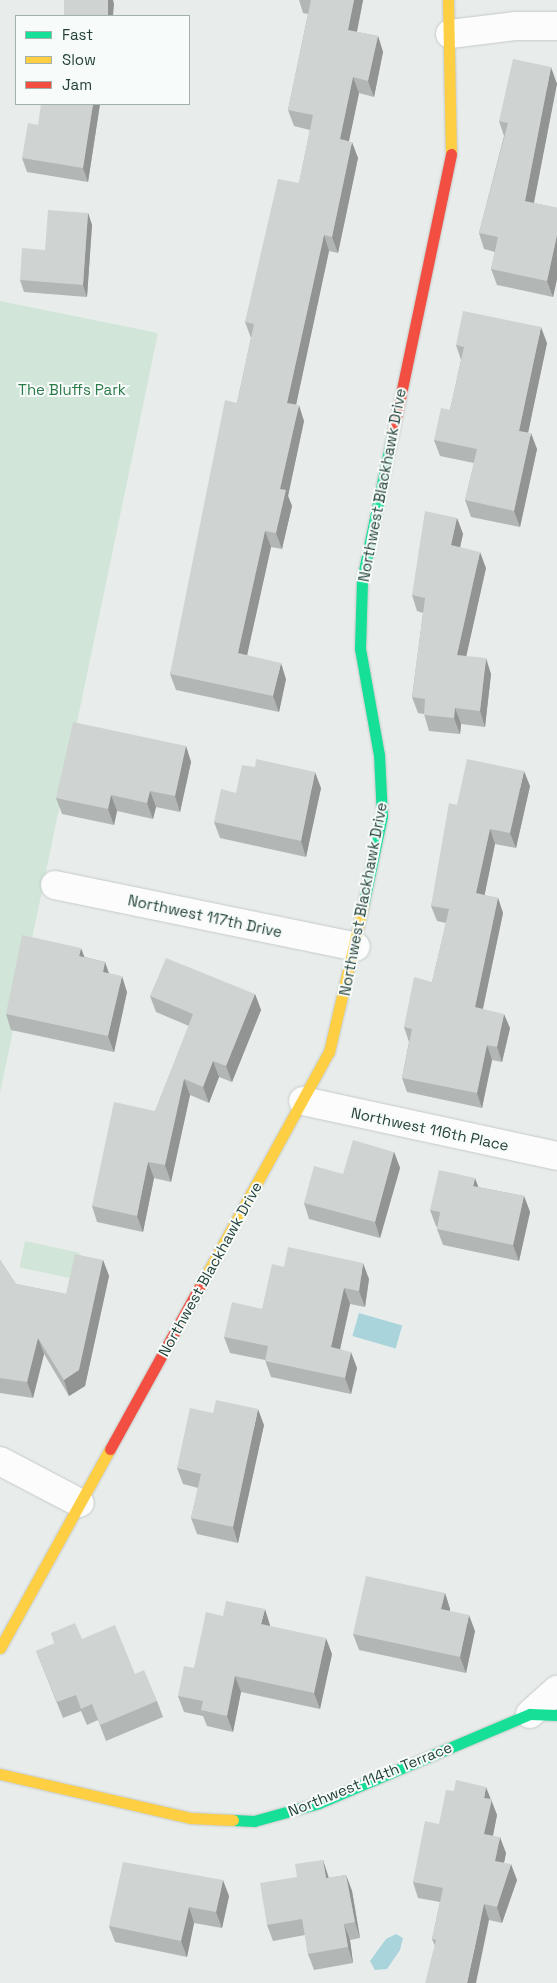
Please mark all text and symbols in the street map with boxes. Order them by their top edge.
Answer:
legend [15,15,190,105]
text: Fast [62,25,93,44]
text: Slow [62,50,96,69]
text: Jam [62,75,92,94]
park label: The Bluffs Park [18,381,126,399]
street label: Northwest Blackhawk Drive [354,387,410,583]
street label: Northwest Blackhawk Drive [335,801,391,997]
street label: Northwest 117th Drive [126,891,284,941]
street label: Northwest 116th Place [349,1103,511,1155]
street label: Northwest Blackhawk Drive [154,1179,266,1359]
street label: Northwest 114th Terrace [285,1738,455,1820]

